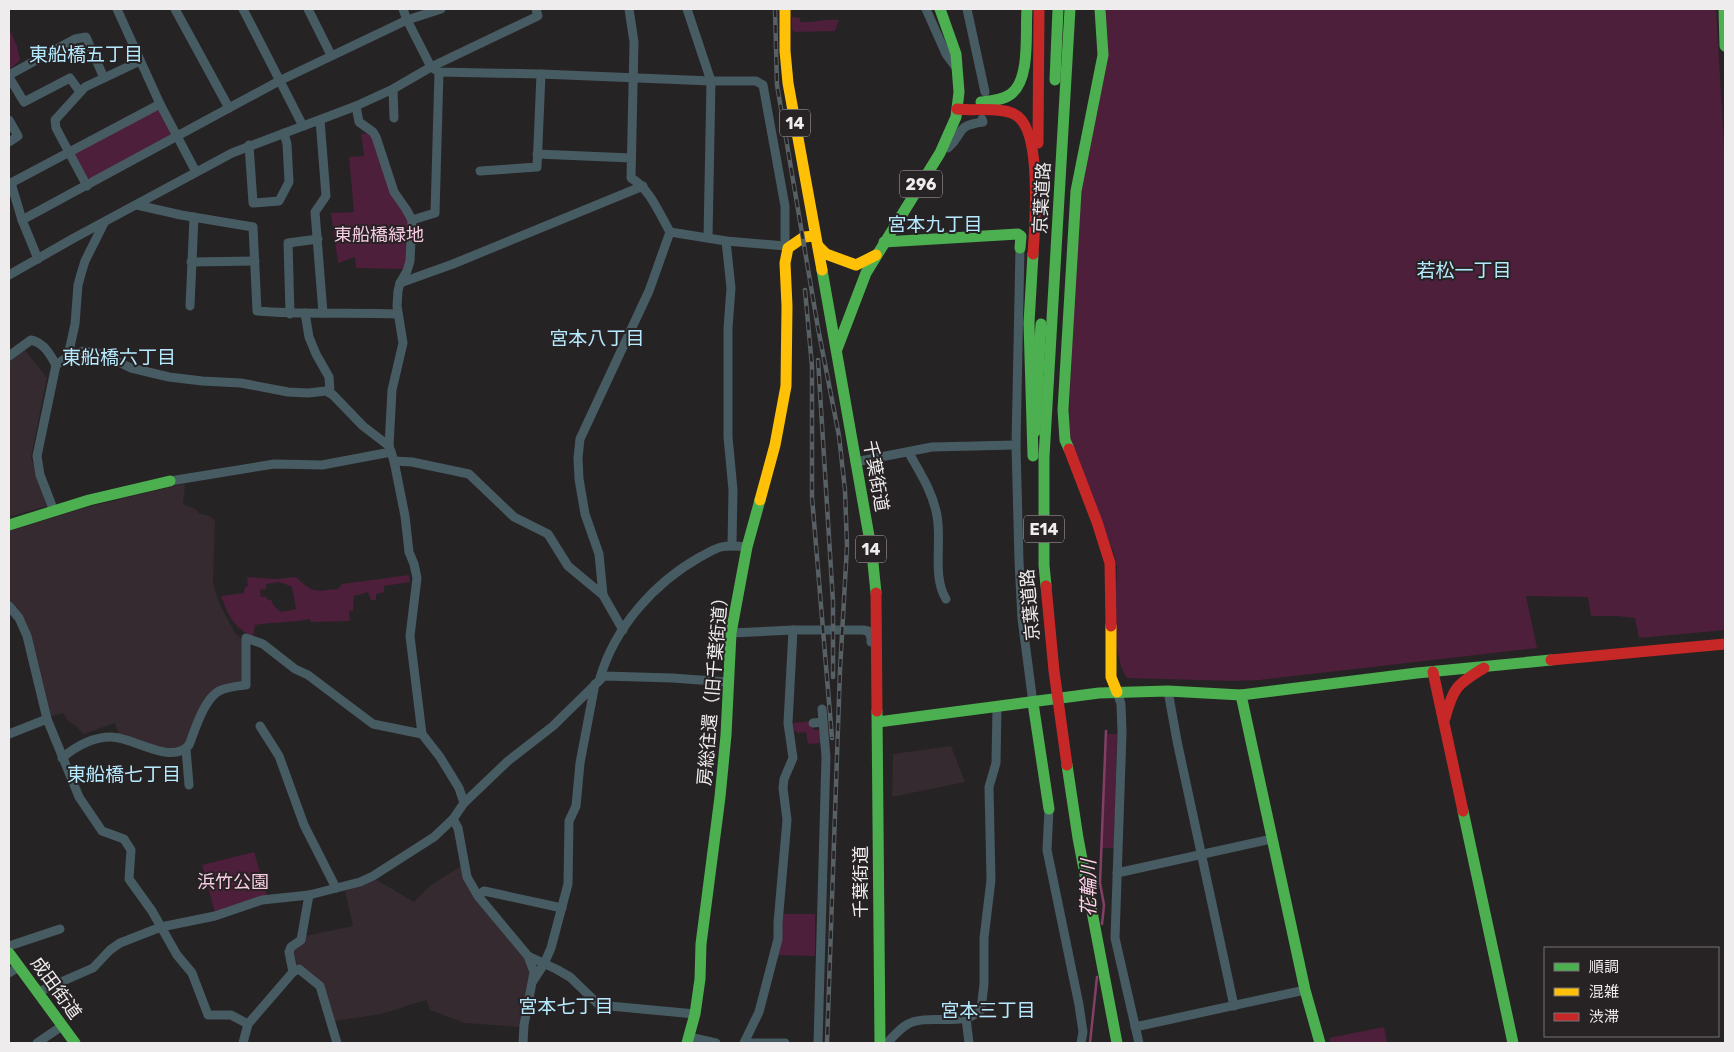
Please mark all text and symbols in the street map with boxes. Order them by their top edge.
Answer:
district label: 東船橋五丁目 [29,43,143,66]
road number: 14 [780,110,810,136]
street label: 京葉道路 [1029,161,1055,235]
road number: 296 [900,170,942,198]
district label: 宮本九丁目 [887,213,983,236]
park label: 東船橋緑地 [334,224,424,246]
district label: 若松一丁目 [1416,259,1512,282]
district label: 宮本八丁目 [549,327,645,350]
district label: 東船橋六丁目 [62,346,176,369]
street label: 千葉街道 [859,439,893,513]
road number: E14 [1024,516,1064,542]
road number: 14 [856,536,886,562]
street label: 京葉道路 [1016,568,1044,642]
street label: 房総往還（旧千葉街道） [693,587,733,787]
district label: 東船橋七丁目 [67,763,181,786]
street label: 千葉街道 [850,846,872,918]
water label: 花輪川 [1077,858,1100,917]
park label: 浜竹公園 [197,871,269,893]
legend [1544,947,1719,1037]
street label: 成田街道 [26,952,86,1024]
text: 順調 [1589,958,1619,976]
text: 混雑 [1589,983,1619,1001]
district label: 宮本七丁目 [518,995,614,1018]
district label: 宮本三丁目 [940,999,1036,1022]
text: 渋滞 [1589,1008,1619,1026]

